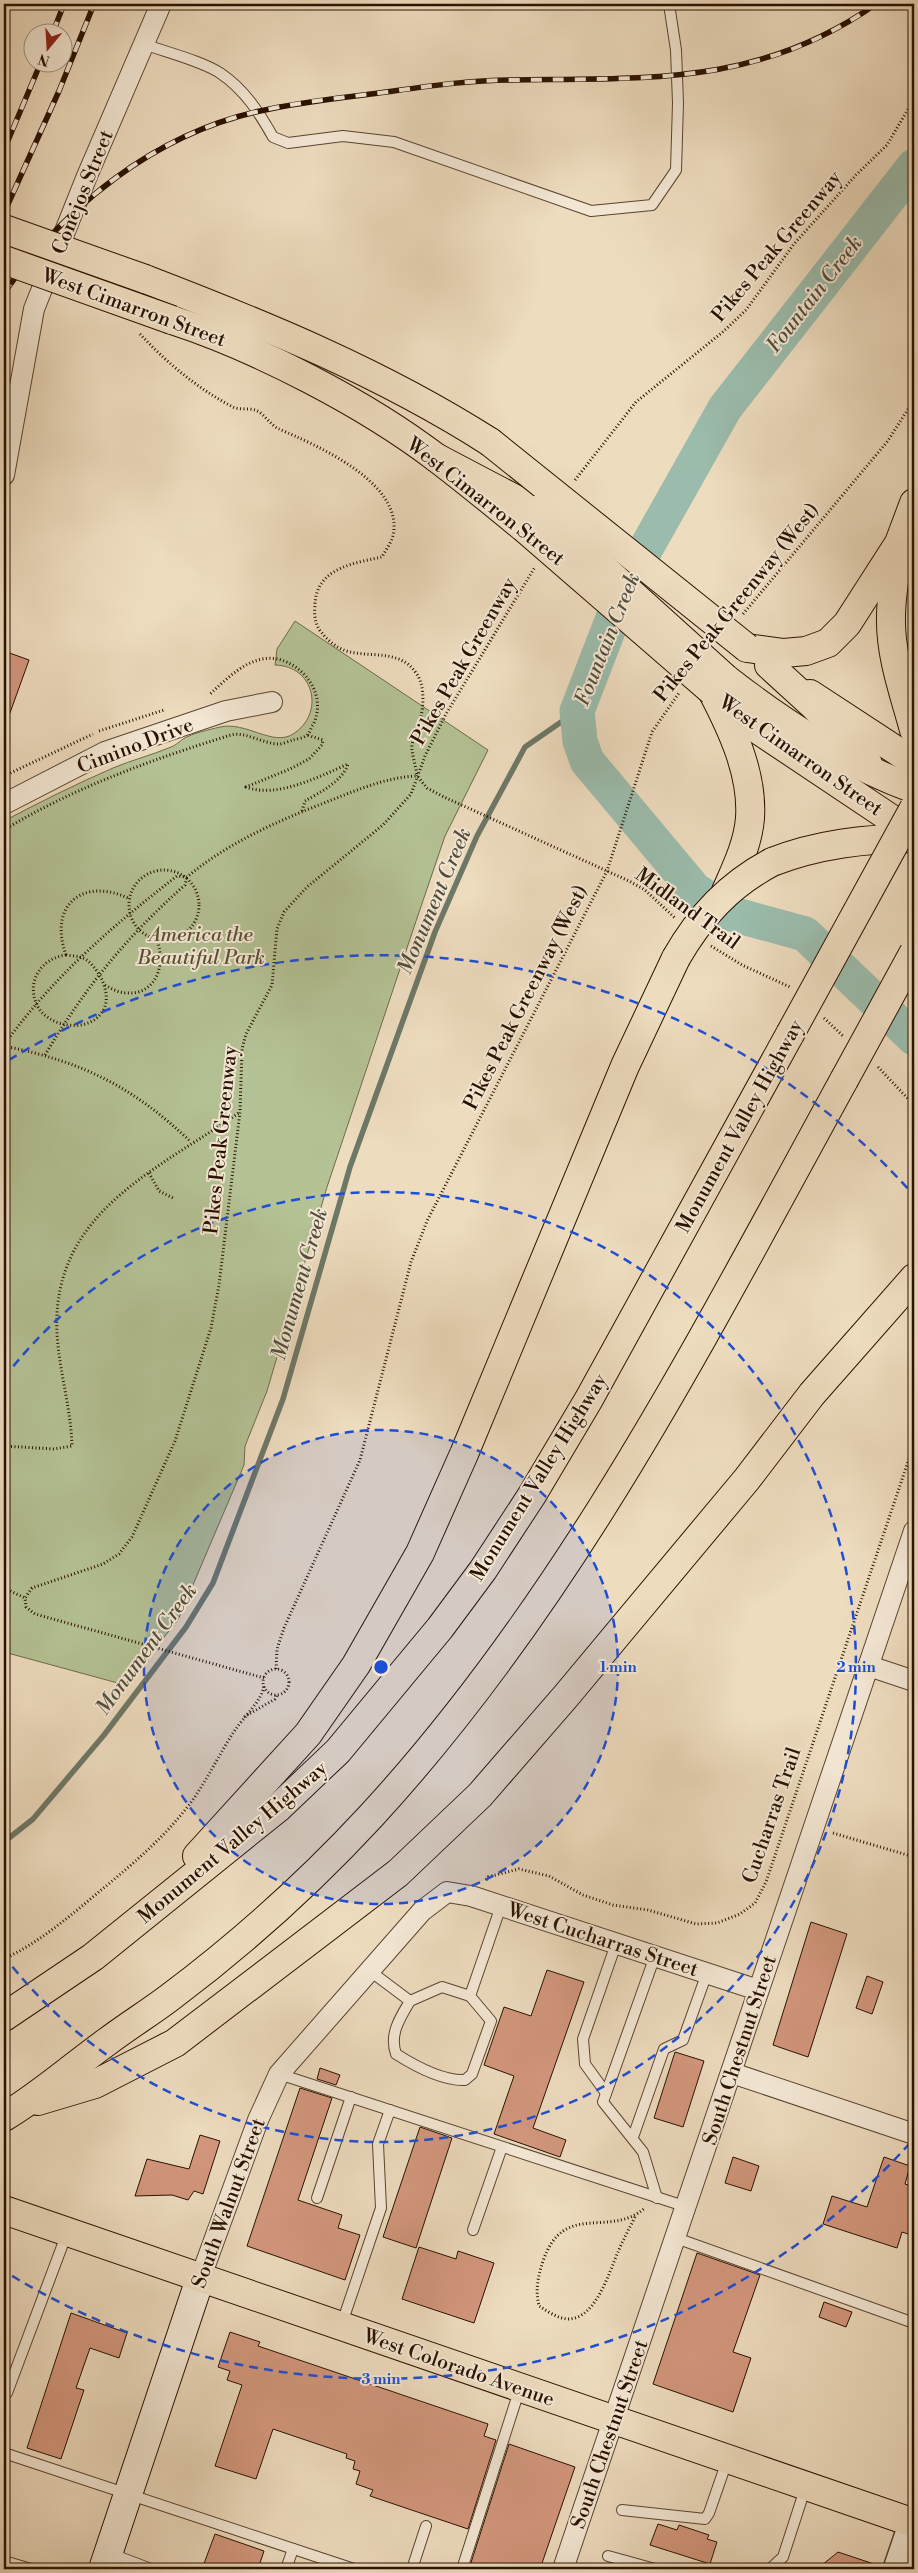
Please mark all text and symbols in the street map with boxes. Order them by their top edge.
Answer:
north arrow [22,22,72,72]
text: N [36,49,52,70]
street label: Conejos Street [47,127,120,258]
street label: Pikes Peak Greenway [707,166,848,328]
water label: Fountain Creek [761,231,869,358]
street label: West Cimarron Street [37,263,229,353]
street label: West Cimarron Street [400,432,569,572]
street label: Pikes Peak Greenway (West) [649,498,825,708]
water label: Fountain Creek [569,569,646,710]
street label: Pikes Peak Greenway [406,573,523,750]
street label: West Cimarron Street [713,690,887,822]
street label: Cimino Drive [74,713,197,780]
water label: Monument Creek [392,824,477,979]
street label: Midland Trail [630,863,744,956]
street label: Pikes Peak Greenway (West) [459,881,594,1114]
park label: America the Beautiful Park [136,923,265,971]
street label: Monument Valley Highway [671,1016,810,1238]
street label: Pikes Peak Greenway [199,1044,244,1236]
water label: Monument Creek [266,1205,334,1363]
street label: Monument Valley Highway [465,1369,614,1586]
water label: Monument Creek [90,1579,203,1721]
centre of rings [372,1658,390,1676]
text: 1 min [599,1658,637,1677]
text: 2 min [836,1658,876,1677]
street label: Cucharras Trail [737,1744,807,1887]
street label: Monument Valley Highway [133,1756,333,1930]
street label: West Cucharras Street [503,1897,701,1983]
street label: South Chestnut Street [698,1952,783,2149]
street label: South Walnut Street [187,2115,272,2292]
street label: West Colorado Avenue [359,2324,557,2413]
street label: South Chestnut Street [566,2337,654,2532]
text: 3 min [361,2370,401,2389]

